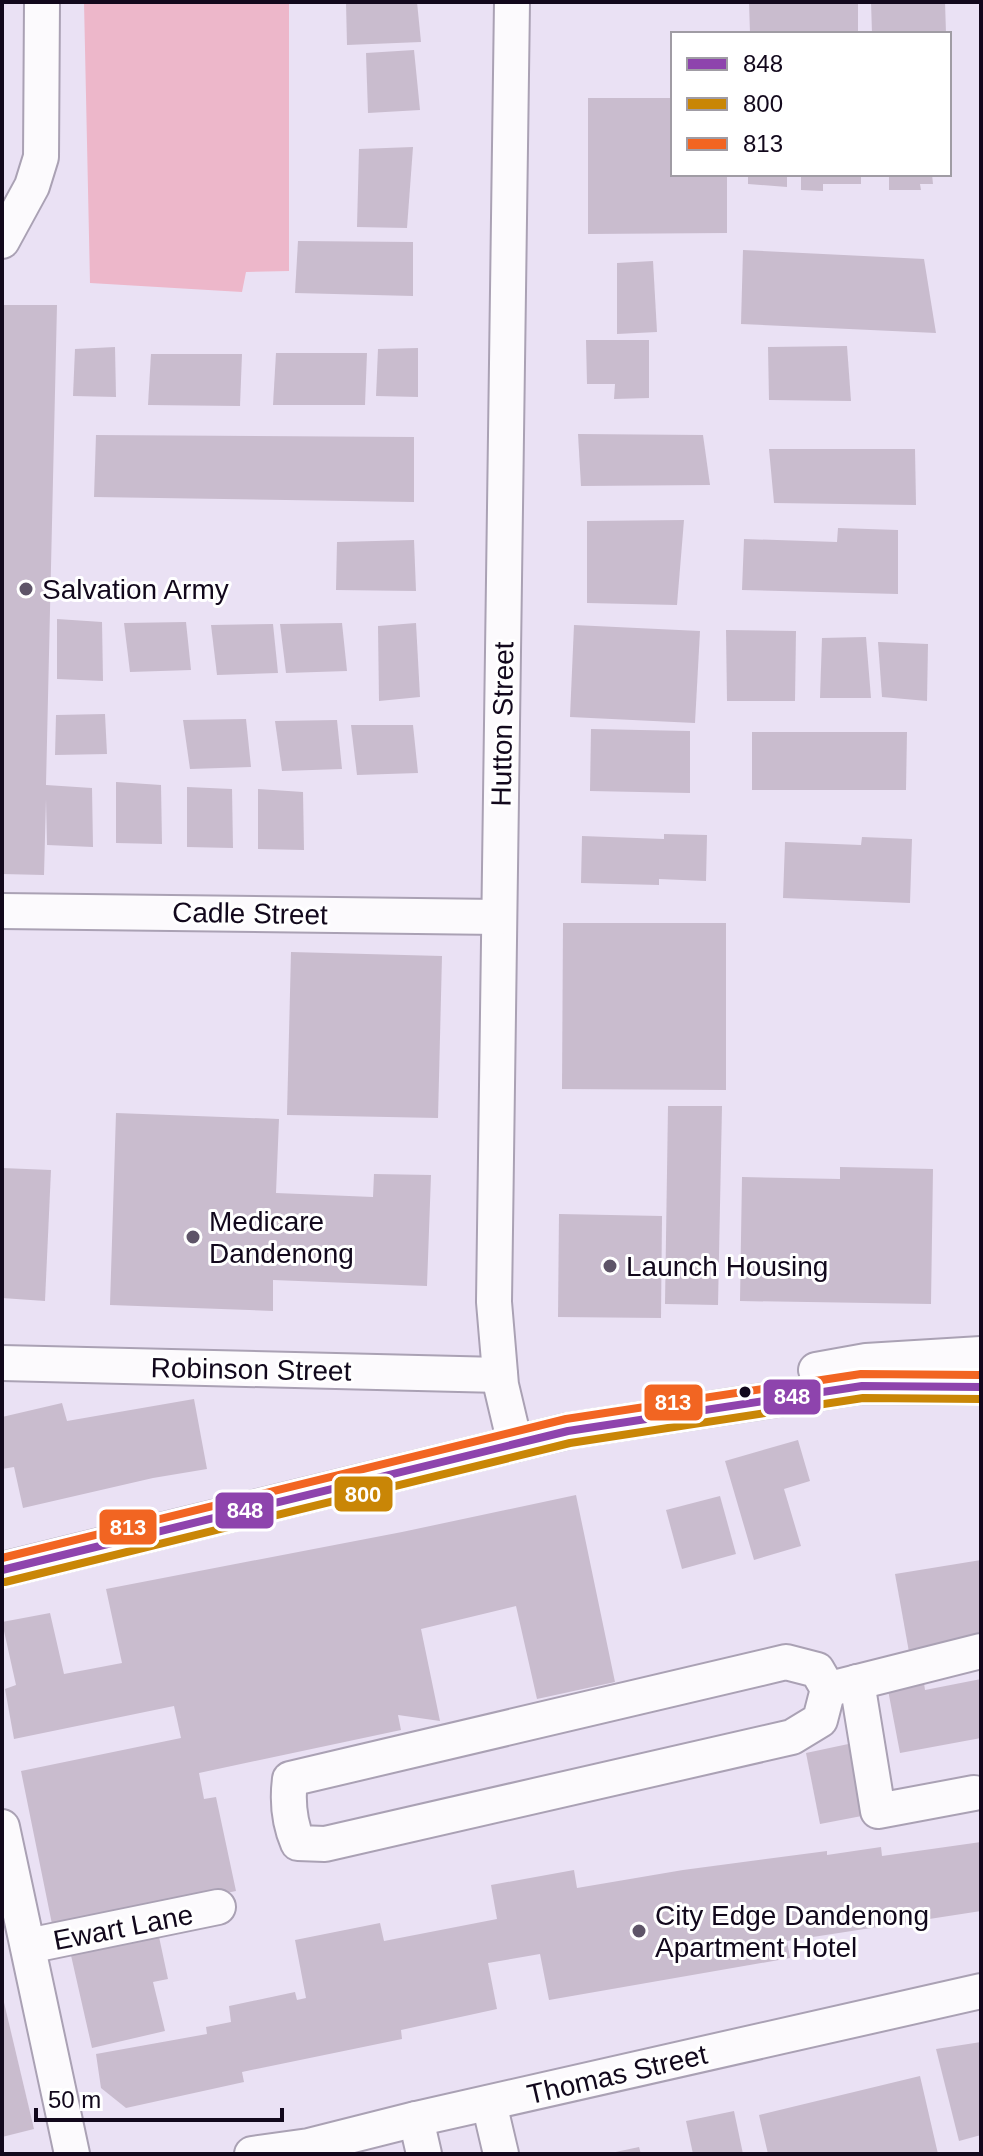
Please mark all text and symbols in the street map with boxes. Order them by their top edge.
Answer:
legend [671,32,951,176]
text: 848 [743,50,783,77]
text: 800 [743,90,783,117]
text: 813 [743,130,783,157]
place label: Salvation Army [42,574,229,605]
marker: Salvation Army [17,580,35,598]
street label: Hutton Street [486,641,519,807]
street label: Cadle Street [172,897,328,930]
place label: Medicare Dandenong [209,1206,354,1269]
marker: Medicare Dandenong [184,1228,202,1246]
place label: Launch Housing [626,1251,828,1282]
marker: Launch Housing [601,1257,619,1275]
street label: Robinson Street [150,1352,352,1387]
line badge: 848 [762,1378,822,1416]
line badge: 813 [643,1383,704,1422]
unlabelled marker [737,1384,753,1400]
text: 848 [774,1384,810,1409]
text: 813 [655,1390,691,1415]
line badge: 800 [333,1475,394,1513]
text: 800 [345,1482,381,1507]
line badge: 848 [214,1491,275,1530]
text: 848 [227,1498,263,1523]
line badge: 813 [98,1508,158,1546]
text: 813 [110,1515,146,1540]
street label: Ewart Lane [51,1899,196,1956]
place label: City Edge Dandenong Apartment Hotel [655,1900,929,1963]
marker: City Edge Dandenong Apartment Hotel [630,1922,648,1940]
street label: Thomas Street [524,2039,710,2110]
scale bar [36,2072,282,2122]
text: 50 m [48,2086,101,2113]

